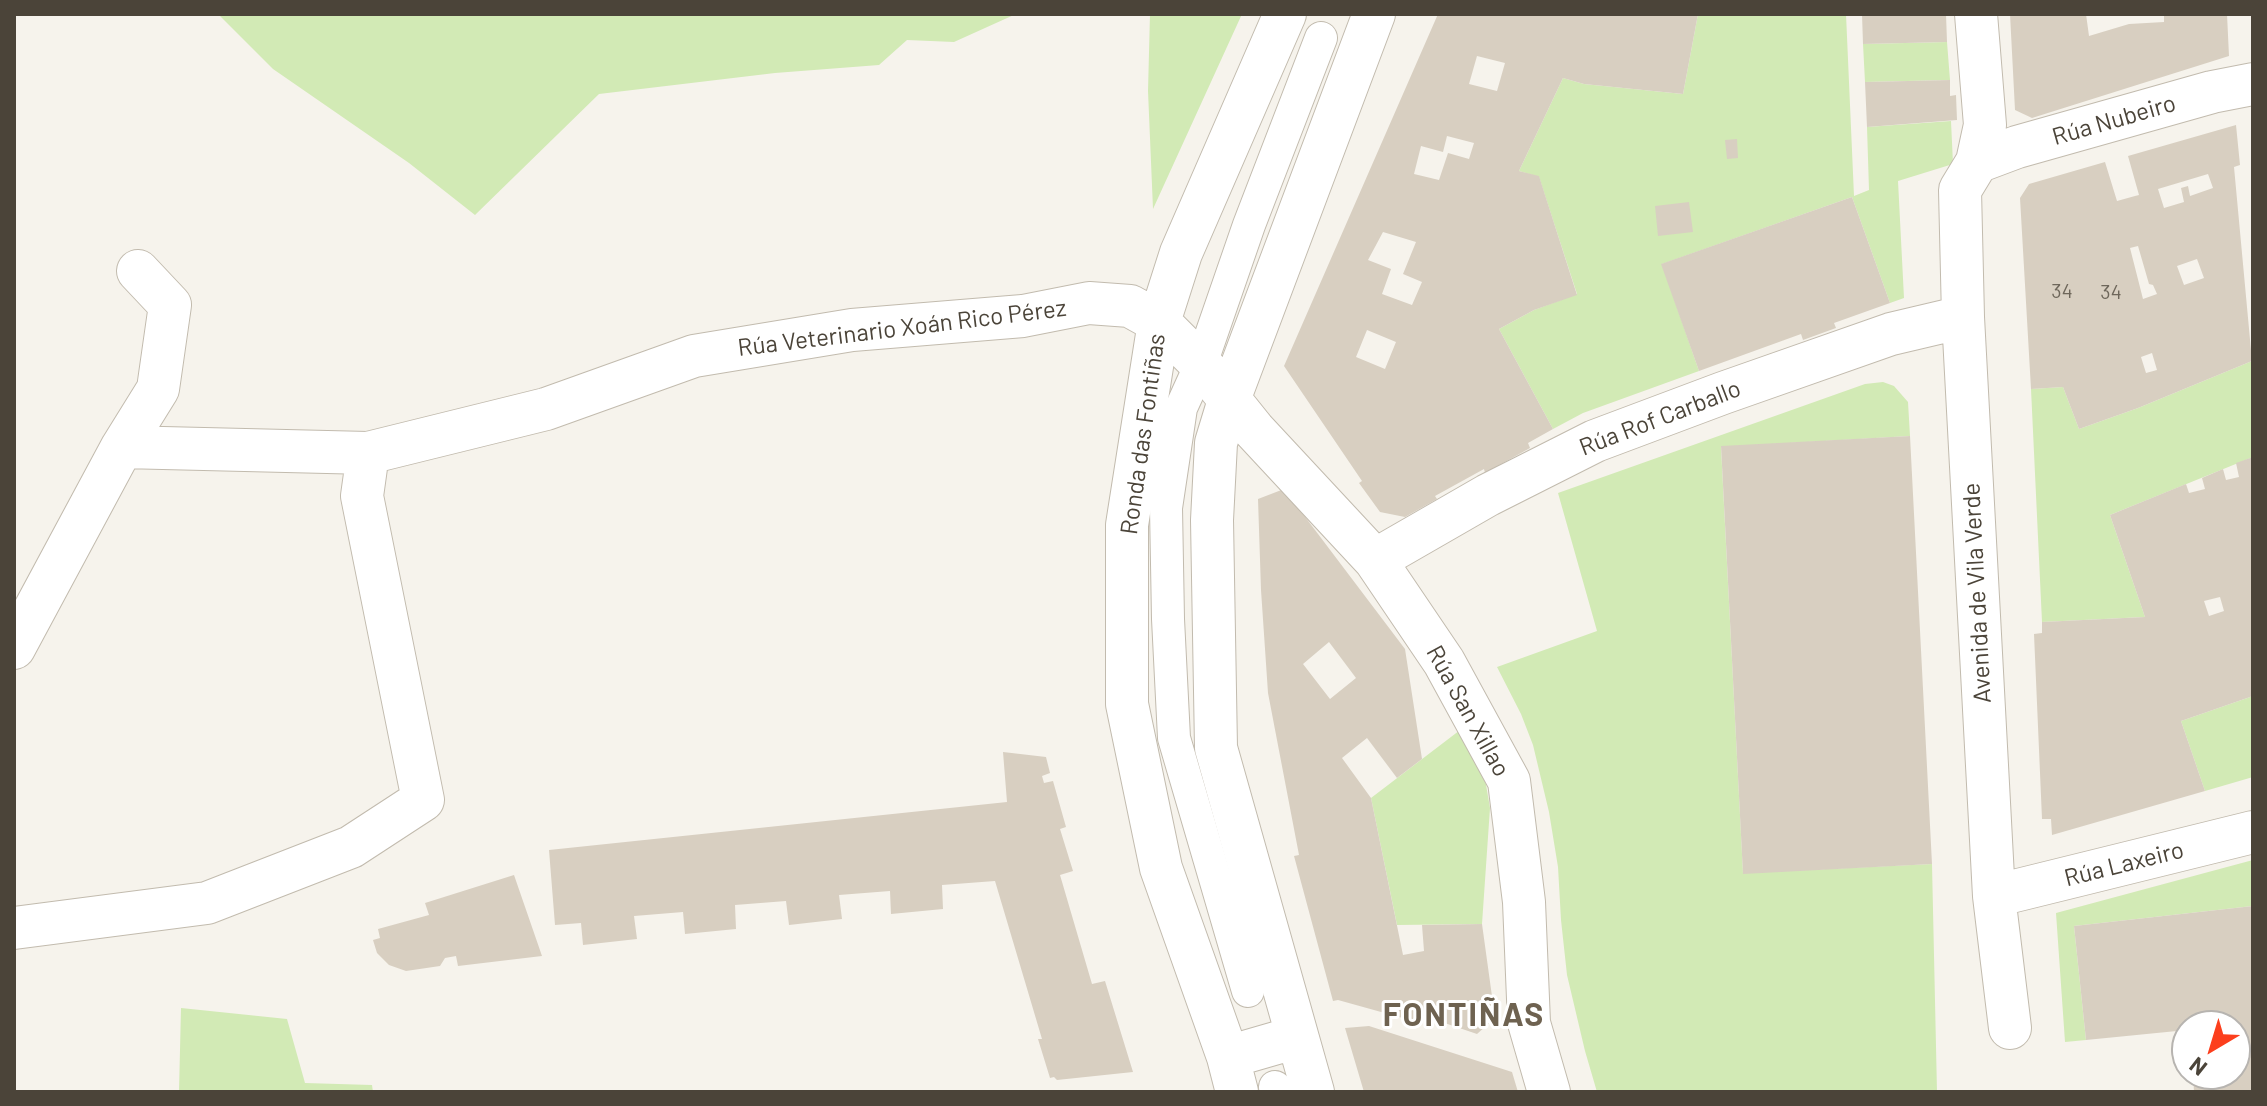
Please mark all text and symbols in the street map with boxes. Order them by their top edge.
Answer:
street label: Rúa Nubeiro [2049,89,2179,151]
house number: 34 [2051,279,2073,303]
house number: 34 [2100,280,2122,304]
street label: Rúa Veterinario Xoán Rico Pérez [736,294,1068,362]
street label: Ronda das Fontiñas [1115,332,1171,536]
street label: Rúa Rof Carballo [1575,374,1745,462]
street label: Avenida de Vila Verde [1957,482,1997,704]
street label: Rúa San Xillao [1420,640,1516,782]
street label: Rúa Laxeiro [2061,835,2187,893]
district label: FONTIÑAS [1383,996,1545,1034]
north arrow [2171,1010,2251,1090]
text: N [2184,1053,2211,1082]

